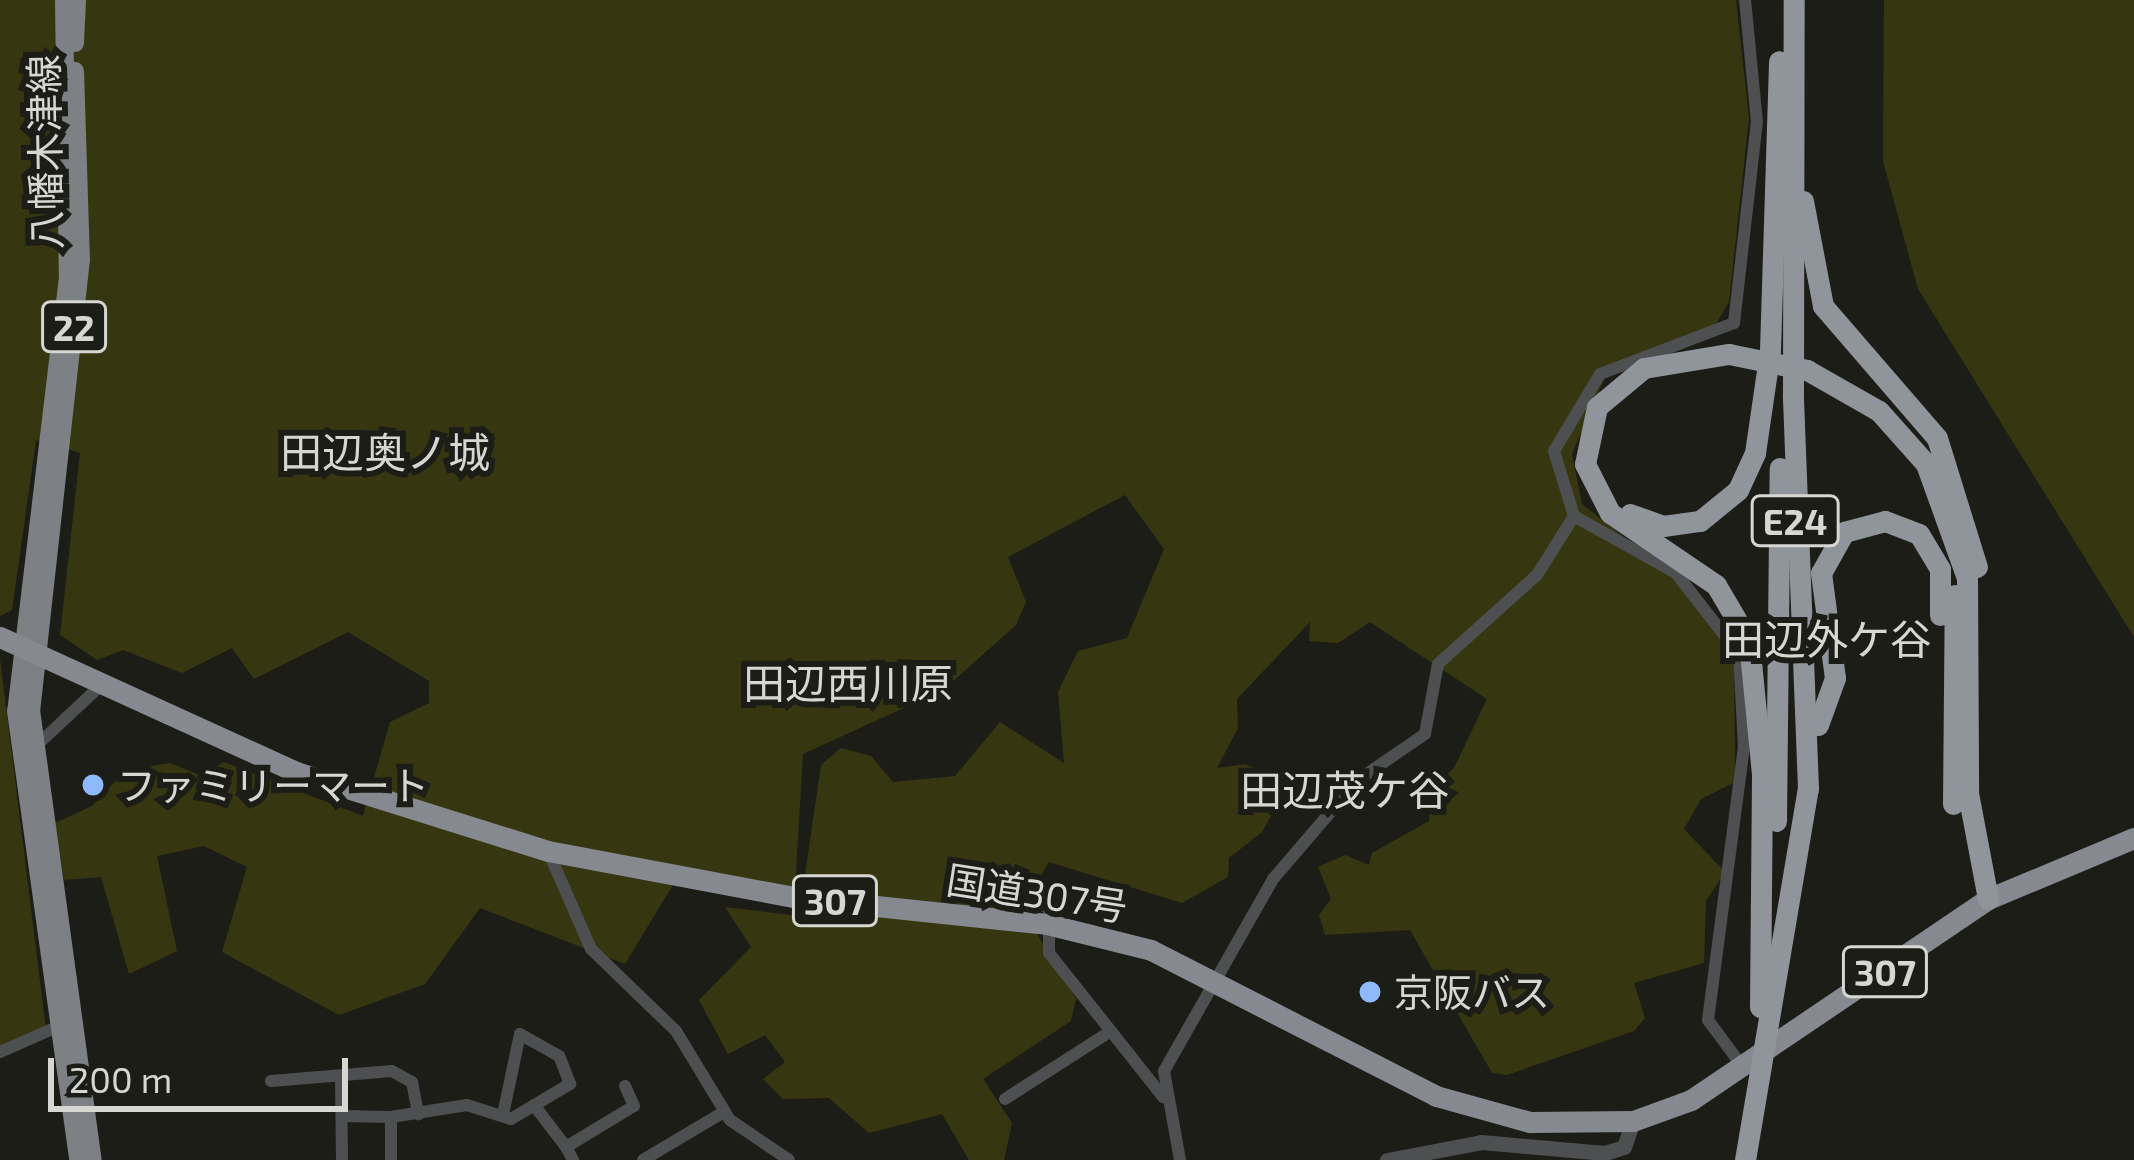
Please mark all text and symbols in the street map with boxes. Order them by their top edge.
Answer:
street label: 八幡木津線 [20,54,70,250]
road number: 22 [41,297,107,357]
district label: 田辺奥ノ城 [280,426,490,476]
road number: E24 [1750,491,1840,551]
district label: 田辺外ケ谷 [1722,613,1932,663]
district label: 田辺西川原 [743,657,953,707]
place label: ファミリーマート [117,762,429,808]
district label: 田辺茂ケ谷 [1240,764,1450,814]
marker: ファミリーマート [80,772,106,798]
street label: 国道307号 [943,856,1131,930]
road number: 307 [790,871,880,931]
road number: 307 [1840,942,1930,1002]
place label: 京阪バス [1394,969,1550,1015]
marker: 京阪バス [1357,979,1383,1005]
scale bar [54,1034,354,1108]
text: 200 m [69,1057,172,1100]

